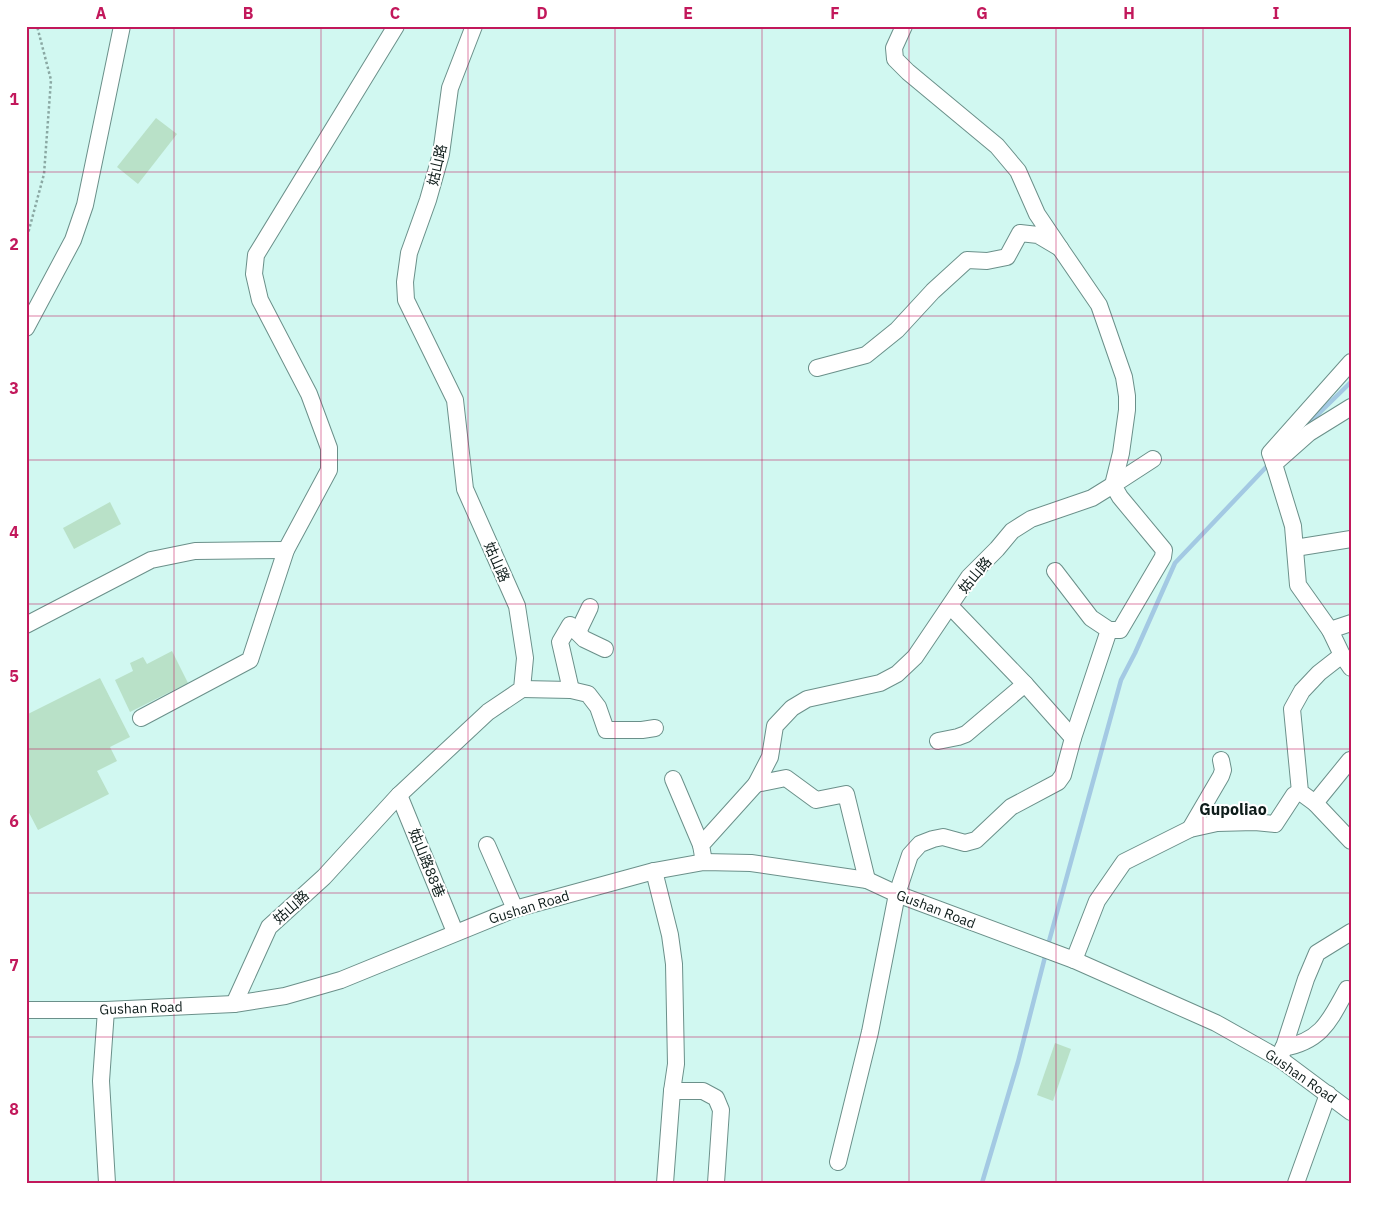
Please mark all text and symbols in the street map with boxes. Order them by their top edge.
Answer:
text: A [96,3,107,23]
text: B [243,3,254,23]
text: C [390,3,400,23]
text: D [536,3,548,23]
text: E [683,3,693,23]
text: F [830,3,840,23]
text: G [976,3,988,23]
text: H [1123,3,1135,23]
text: I [1273,3,1280,23]
text: 1 [9,89,19,109]
street label: 姑山路 [424,143,450,187]
text: 2 [9,234,19,254]
text: 3 [9,378,19,398]
text: 4 [9,522,19,542]
street label: 姑山路 [480,539,514,585]
street label: 姑山路 [955,553,995,597]
text: 5 [9,666,19,686]
district label: Gupoliao [1199,799,1267,819]
text: 6 [9,811,19,831]
street label: 姑山路88巷 [405,826,449,900]
street label: 姑山路 [269,886,313,928]
street label: Gushan Road [487,886,571,928]
street label: Gushan Road [894,886,978,932]
text: 7 [9,955,19,975]
street label: Gushan Road [99,998,183,1018]
street label: Gushan Road [1262,1045,1340,1107]
text: 8 [9,1099,19,1119]

